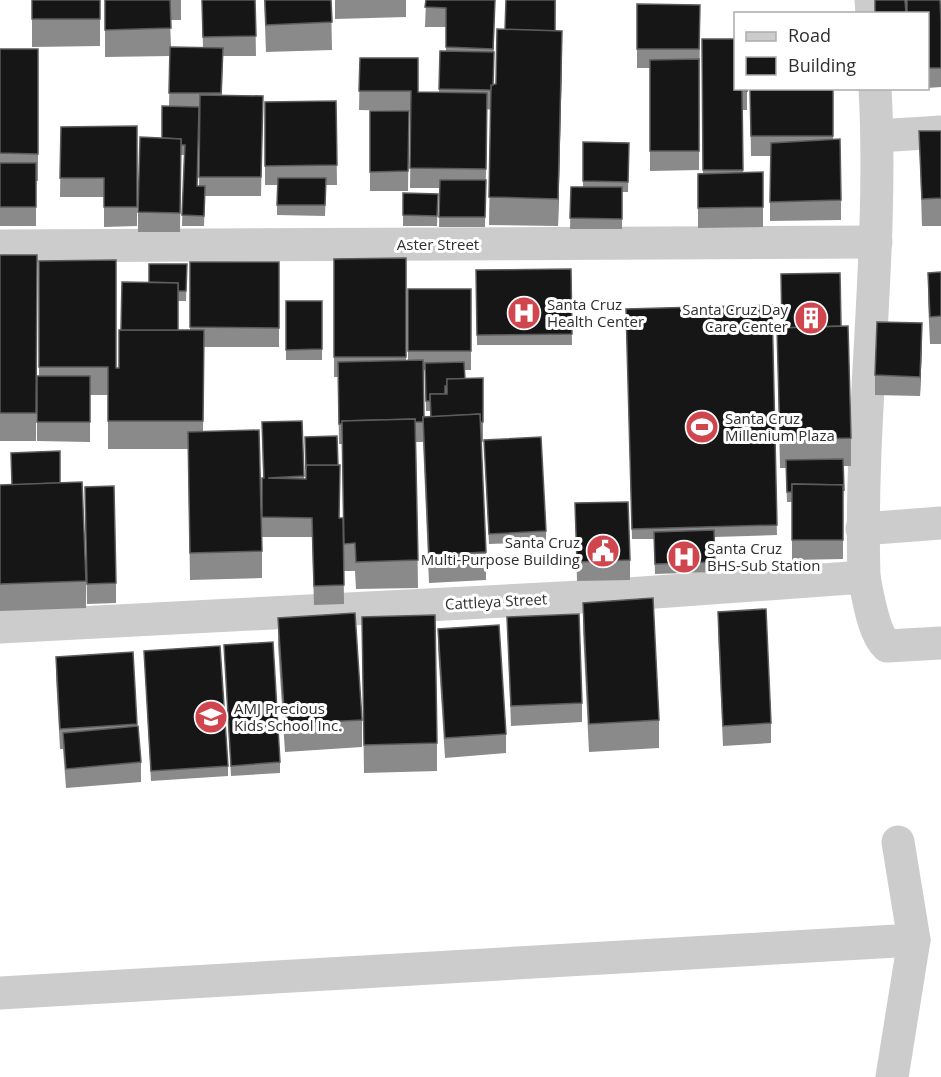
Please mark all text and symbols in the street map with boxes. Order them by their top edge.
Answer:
legend [734,12,929,90]
text: Road [788,23,831,47]
text: Building [788,53,856,77]
street label: Aster Street [397,234,479,254]
place label: Santa Cruz Health Center [547,294,644,331]
hospital icon: Santa Cruz Health Center [506,295,542,331]
place label: Santa Cruz Day Care Center [682,299,788,336]
building icon: Santa Cruz Day Care Center [793,300,829,336]
place label: Santa Cruz Millenium Plaza [725,408,835,445]
sports icon: Santa Cruz Millenium Plaza [684,409,720,445]
place label: Santa Cruz Multi-Purpose Building [421,532,580,569]
public building icon: Santa Cruz Multi-Purpose Building [585,533,621,569]
place label: Santa Cruz BHS-Sub Station [707,538,821,575]
hospital icon: Santa Cruz BHS-Sub Station [666,539,702,575]
street label: Cattleya Street [444,588,548,614]
place label: AMJ Precious Kids School Inc. [234,698,342,735]
school or university icon: AMJ Precious Kids School Inc. [193,699,229,735]

